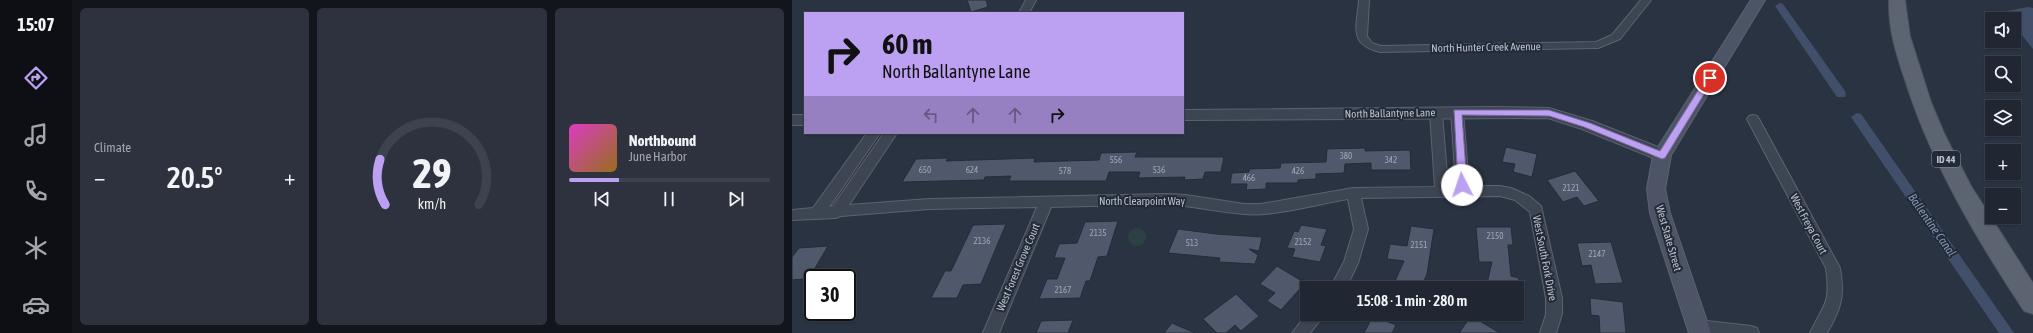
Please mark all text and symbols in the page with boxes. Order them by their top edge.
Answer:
map controls [1985,12,2021,224]
button: sound [1985,12,2021,48]
text: 15:07 [17,14,55,35]
icon: right [816,28,868,80]
text: 60 m [882,28,932,60]
street label: North Hunter Creek Avenue [1431,40,1541,54]
button: search [1985,56,2021,92]
text: North Ballantyne Lane [882,61,1030,82]
pin [1693,61,1727,95]
icon: directions [22,64,50,92]
icon: arrive [1699,67,1721,89]
button: layers [1985,100,2021,136]
icon: left [920,104,942,126]
icon: ahead [962,104,984,126]
icon: ahead [1004,104,1026,126]
icon: right [1046,104,1068,126]
street label: North Ballantyne Lane [1345,106,1435,120]
icon: music [22,121,50,149]
text: Northbound [629,132,696,149]
text: Climate [94,140,131,155]
button: + [1985,144,2021,180]
text: 29 [412,148,452,196]
text: June Harbor [629,149,687,164]
house number: 380 [1340,151,1352,161]
road number: ID 44 [1932,151,1960,167]
house number: 556 [1110,155,1122,165]
house number: 342 [1385,155,1397,165]
text: 20.5° [167,160,223,194]
text: − [94,164,105,190]
text: + [284,164,295,190]
position arrow [1441,164,1483,206]
house number: 650 [919,165,931,175]
house number: 624 [966,165,978,175]
house number: 536 [1153,165,1165,175]
house number: 578 [1059,166,1071,176]
house number: 426 [1292,166,1304,176]
house number: 466 [1243,173,1255,183]
icon: phone [22,177,50,205]
house number: 2121 [1563,183,1579,193]
icon: previous [591,188,613,210]
icon: pause [658,188,680,210]
icon: next [725,188,747,210]
button: − [1985,188,2021,224]
water label: Ballentine Canal [1905,191,1959,259]
street label: West Freya Court [1788,192,1830,256]
text: km/h [418,195,446,211]
street label: North Clearpoint Way [1099,195,1186,207]
street label: West State Street [1654,204,1684,272]
street label: West South Fork Drive [1531,214,1559,302]
street label: West Forest Grove Court [994,221,1042,313]
house number: 2135 [1090,228,1106,238]
house number: 2150 [1487,231,1503,241]
icon: climate [22,234,50,262]
house number: 2136 [974,236,990,246]
house number: 2152 [1295,237,1311,247]
house number: 513 [1186,238,1198,248]
house number: 2151 [1411,240,1427,250]
house number: 2147 [1589,249,1605,259]
speed limit sign: 30 [804,269,856,321]
house number: 2167 [1055,285,1071,295]
icon: car [22,291,50,319]
text: 15:08 · 1 min · 280 m [1357,292,1467,309]

